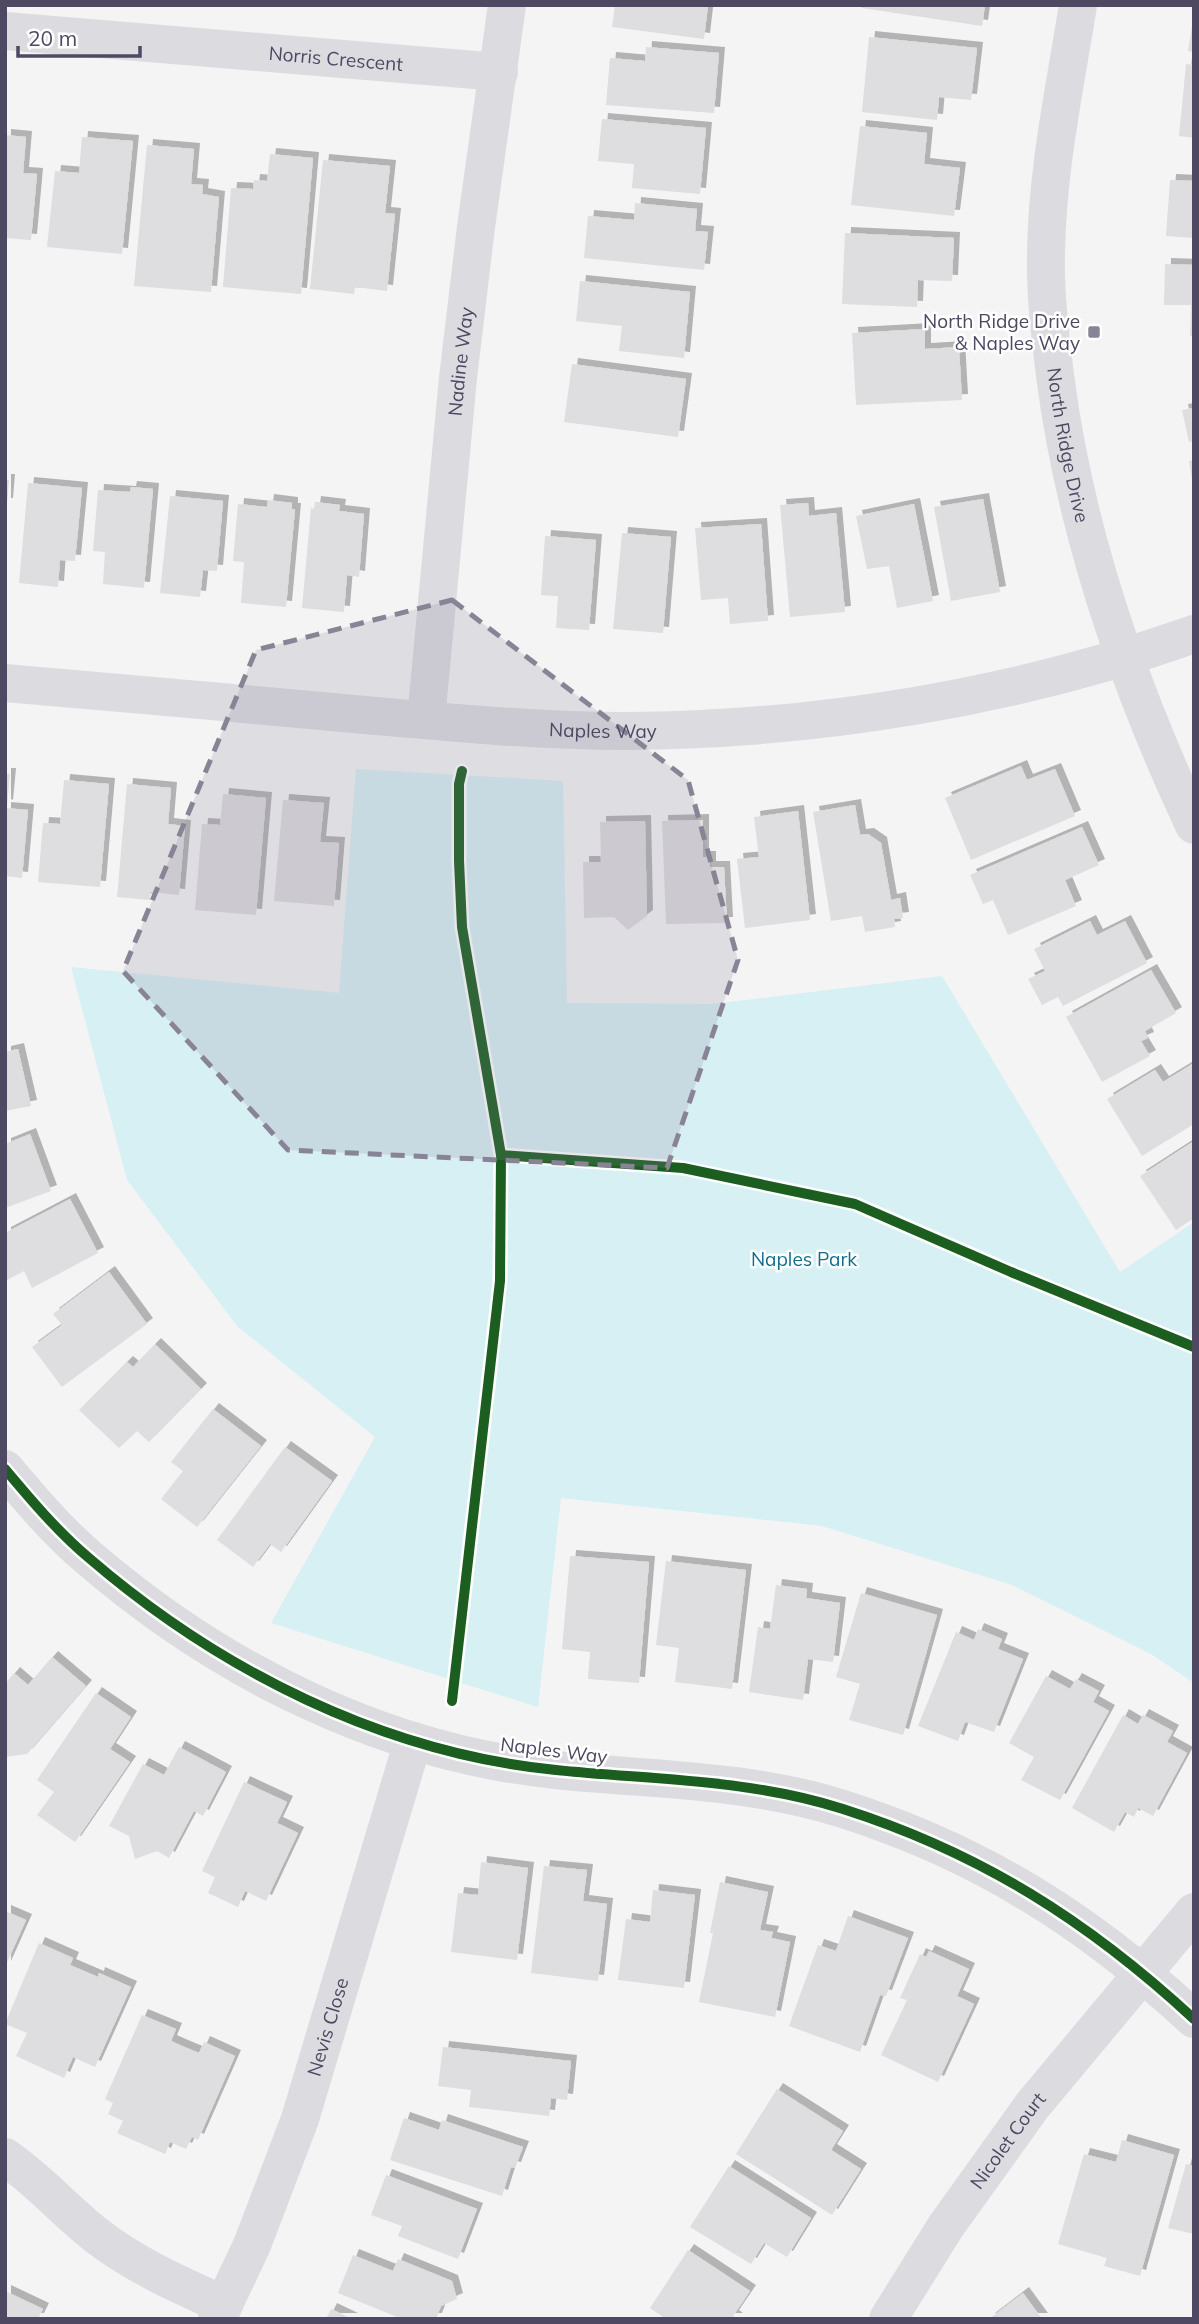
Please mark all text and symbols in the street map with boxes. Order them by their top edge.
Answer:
scale bar [18,14,140,58]
text: 20 m [28,25,77,51]
street label: Norris Crescent [268,41,404,76]
street label: Nadine Way [442,306,478,417]
place label: North Ridge Drive & Naples Way [923,309,1080,355]
marker: North Ridge Drive & Naples Way [1086,324,1102,340]
street label: North Ridge Drive [1042,366,1095,525]
street label: Naples Way [549,717,657,743]
park label: Naples Park [751,1247,857,1271]
street label: Naples Way [499,1732,609,1768]
street label: Nevis Close [302,1975,354,2079]
street label: Nicolet Court [965,2087,1051,2193]

